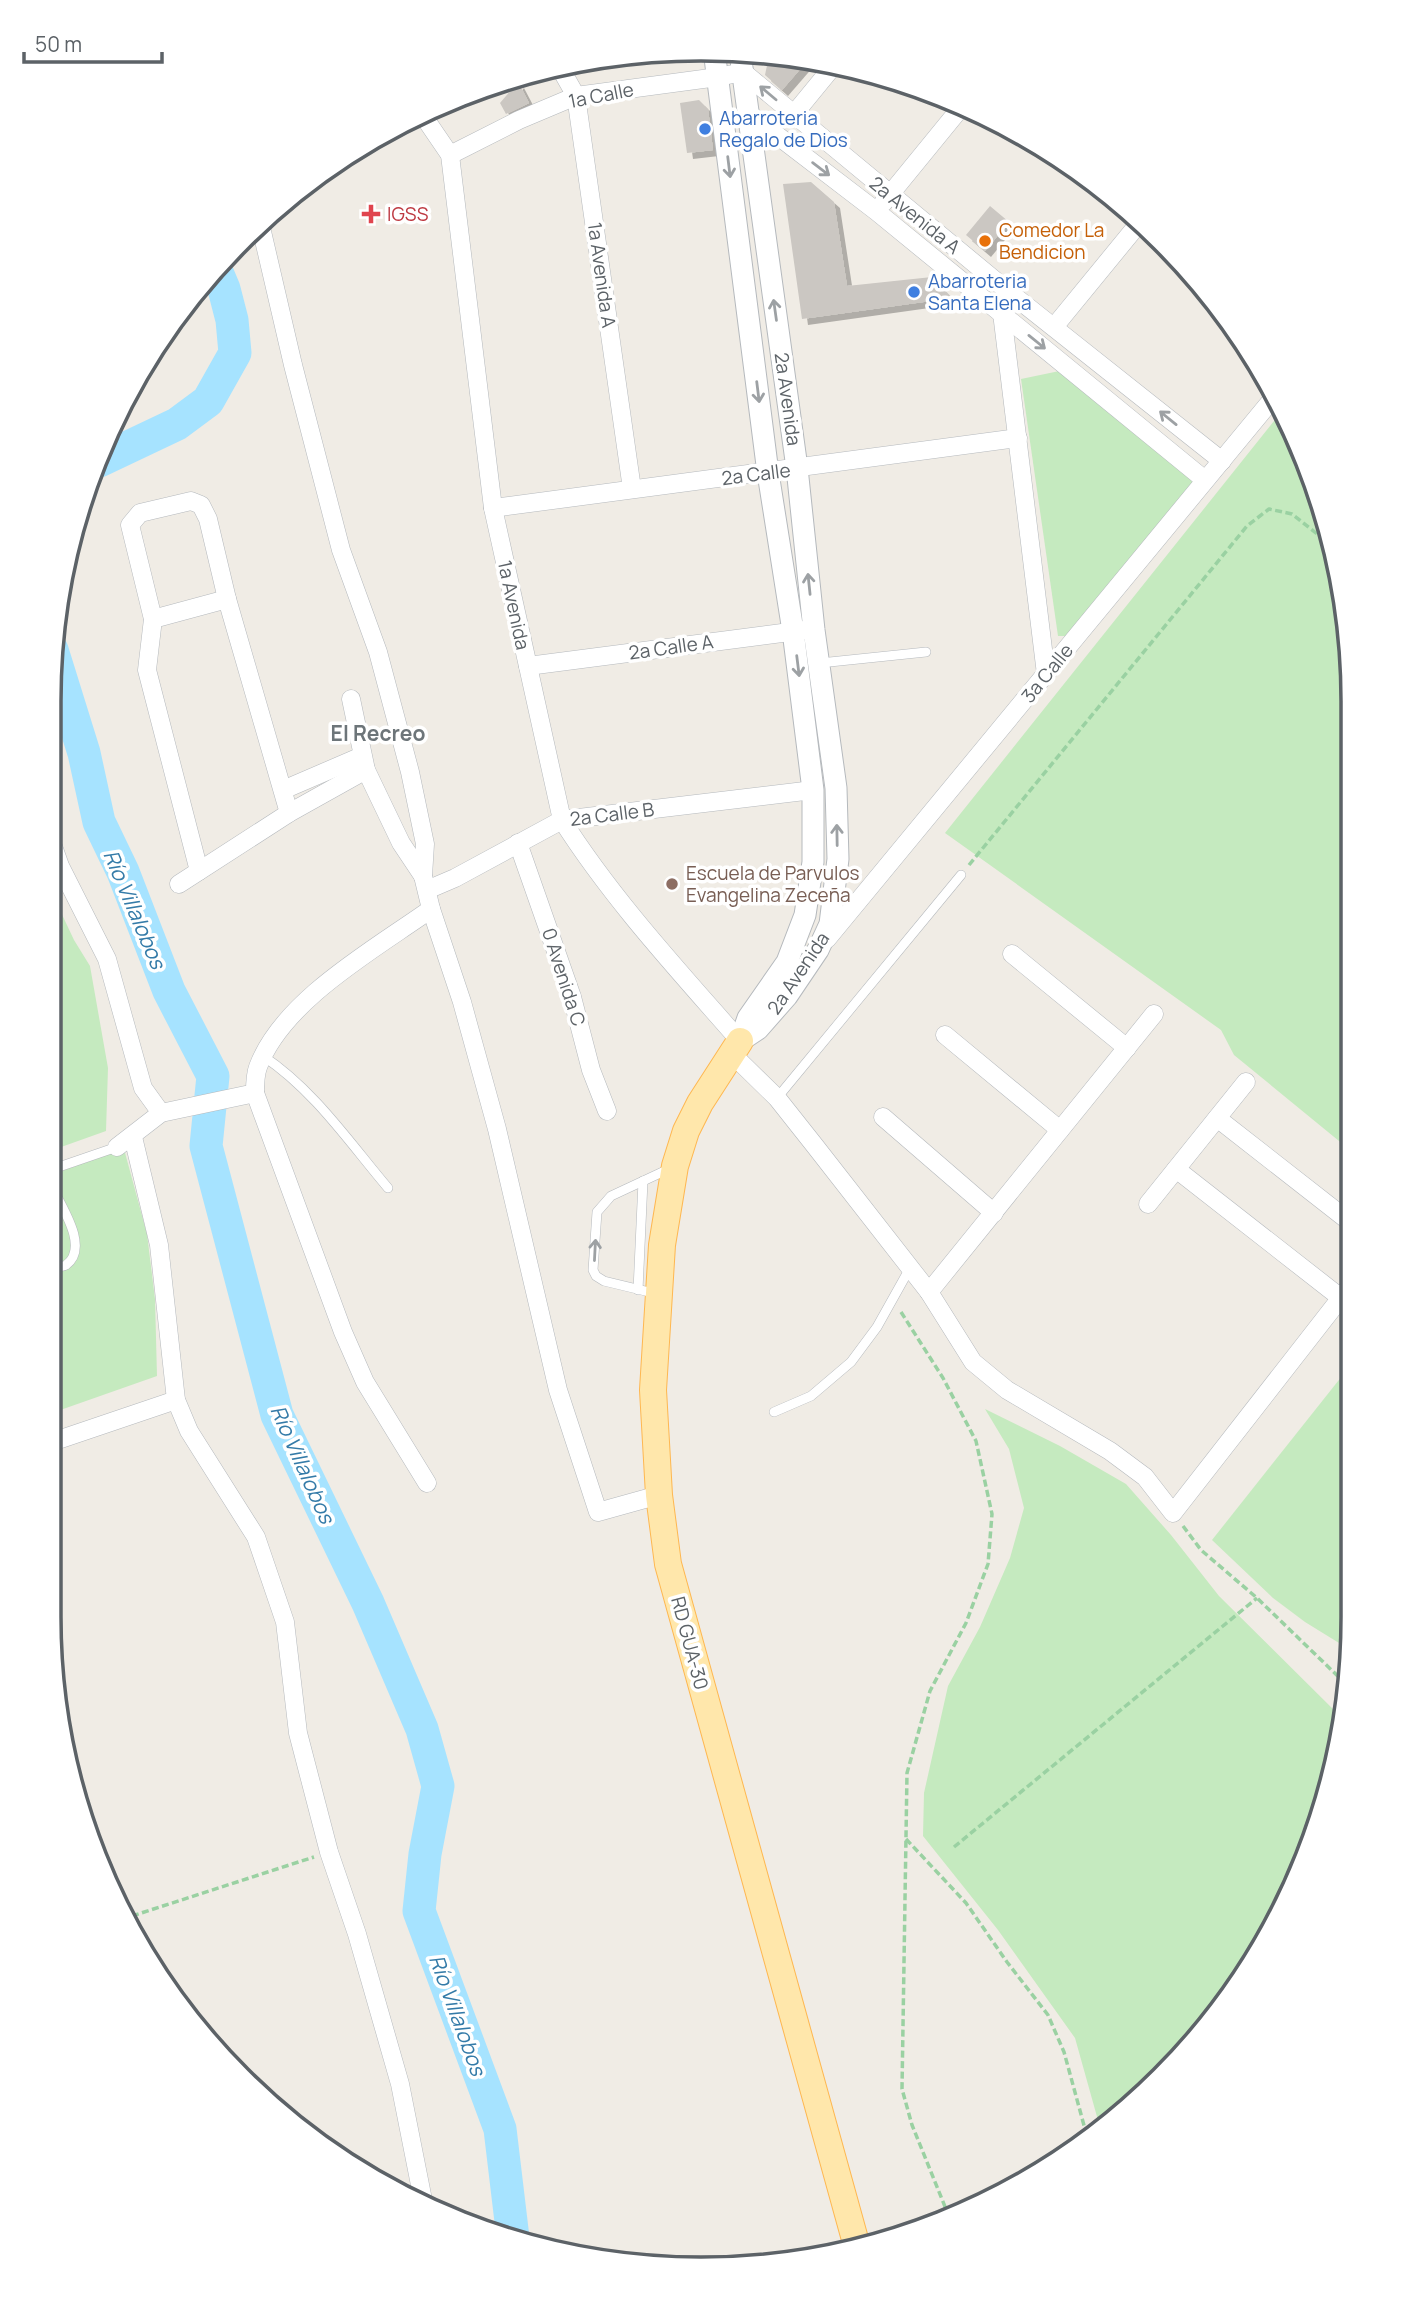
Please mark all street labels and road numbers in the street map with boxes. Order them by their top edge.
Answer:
street label: 1a Calle [566,76,636,114]
street label: 2a Avenida A [864,170,966,260]
street label: 1a Avenida A [582,220,622,330]
street label: 2a Avenida [769,351,807,447]
street label: 2a Calle [720,457,792,491]
street label: 1a Avenida [492,558,536,652]
street label: 2a Calle A [627,628,715,666]
street label: 3a Calle [1015,638,1079,708]
street label: 2a Calle B [568,796,656,832]
street label: 0 Avenida C [536,925,592,1029]
street label: 2a Avenida [761,927,835,1019]
street label: RD GUA-30 [665,1594,715,1692]

